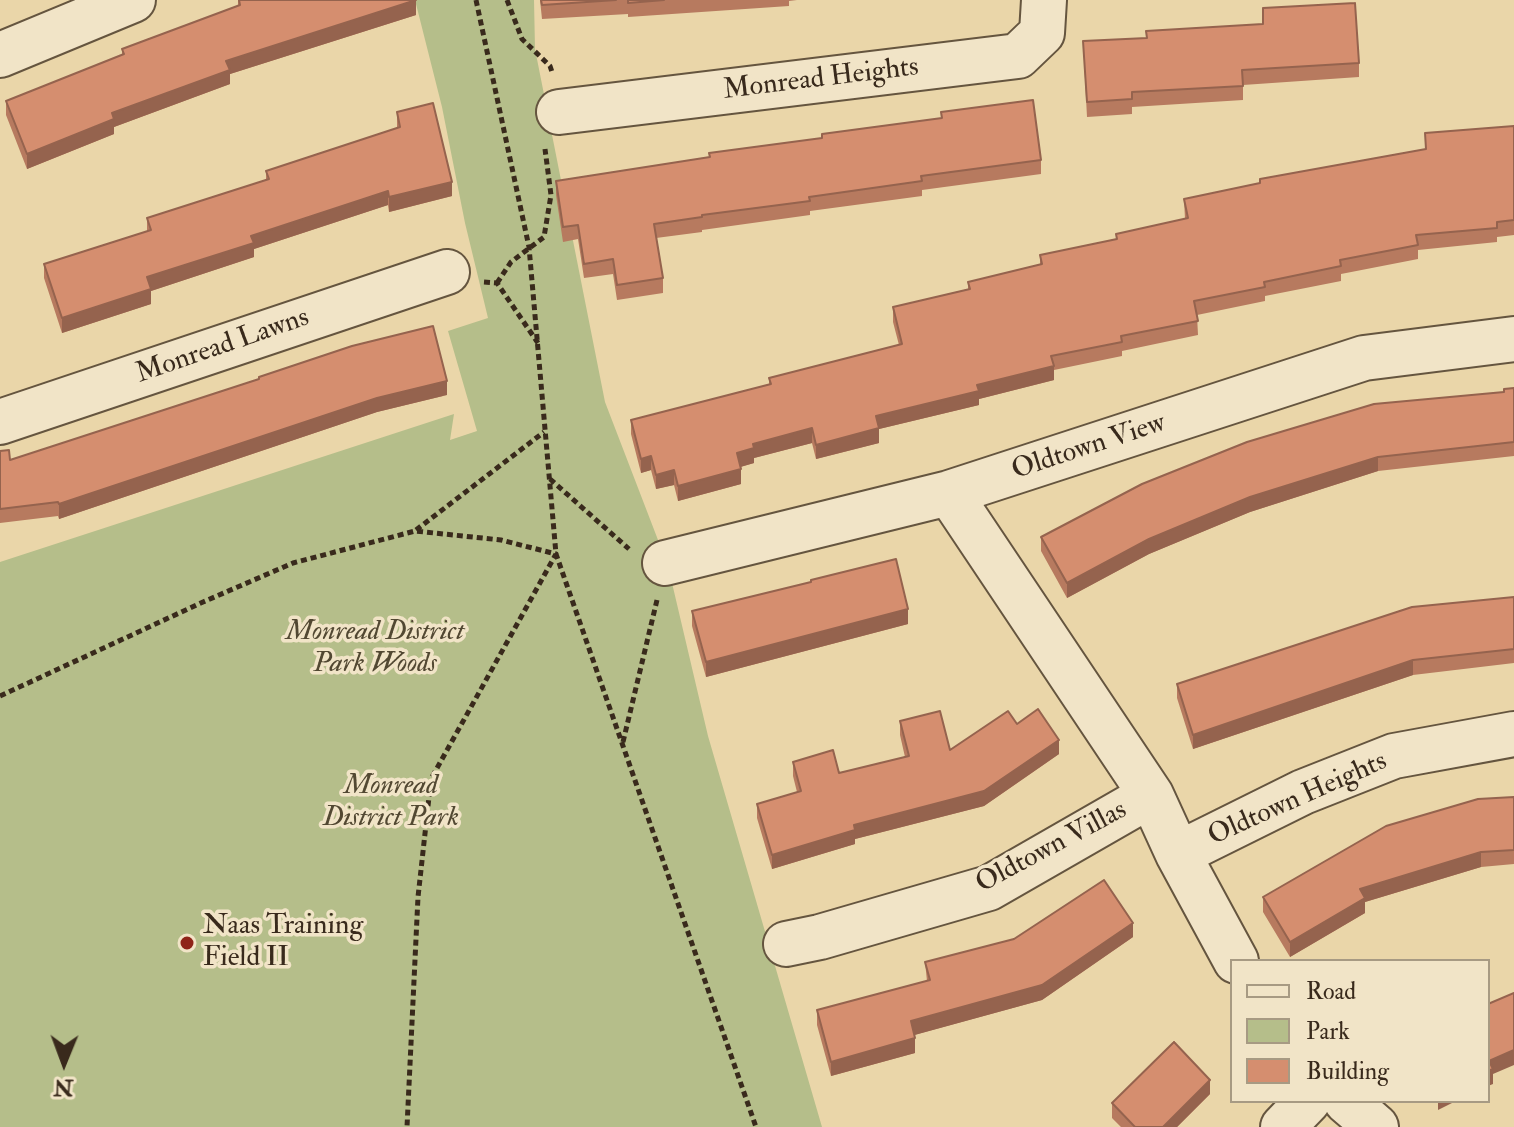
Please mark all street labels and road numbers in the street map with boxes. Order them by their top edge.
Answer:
street label: Monread Heights [721,51,921,109]
street label: Monread Lawns [132,302,314,392]
street label: Oldtown View [1008,407,1170,489]
street label: Oldtown Heights [1203,746,1393,854]
street label: Oldtown Villas [971,794,1133,902]

